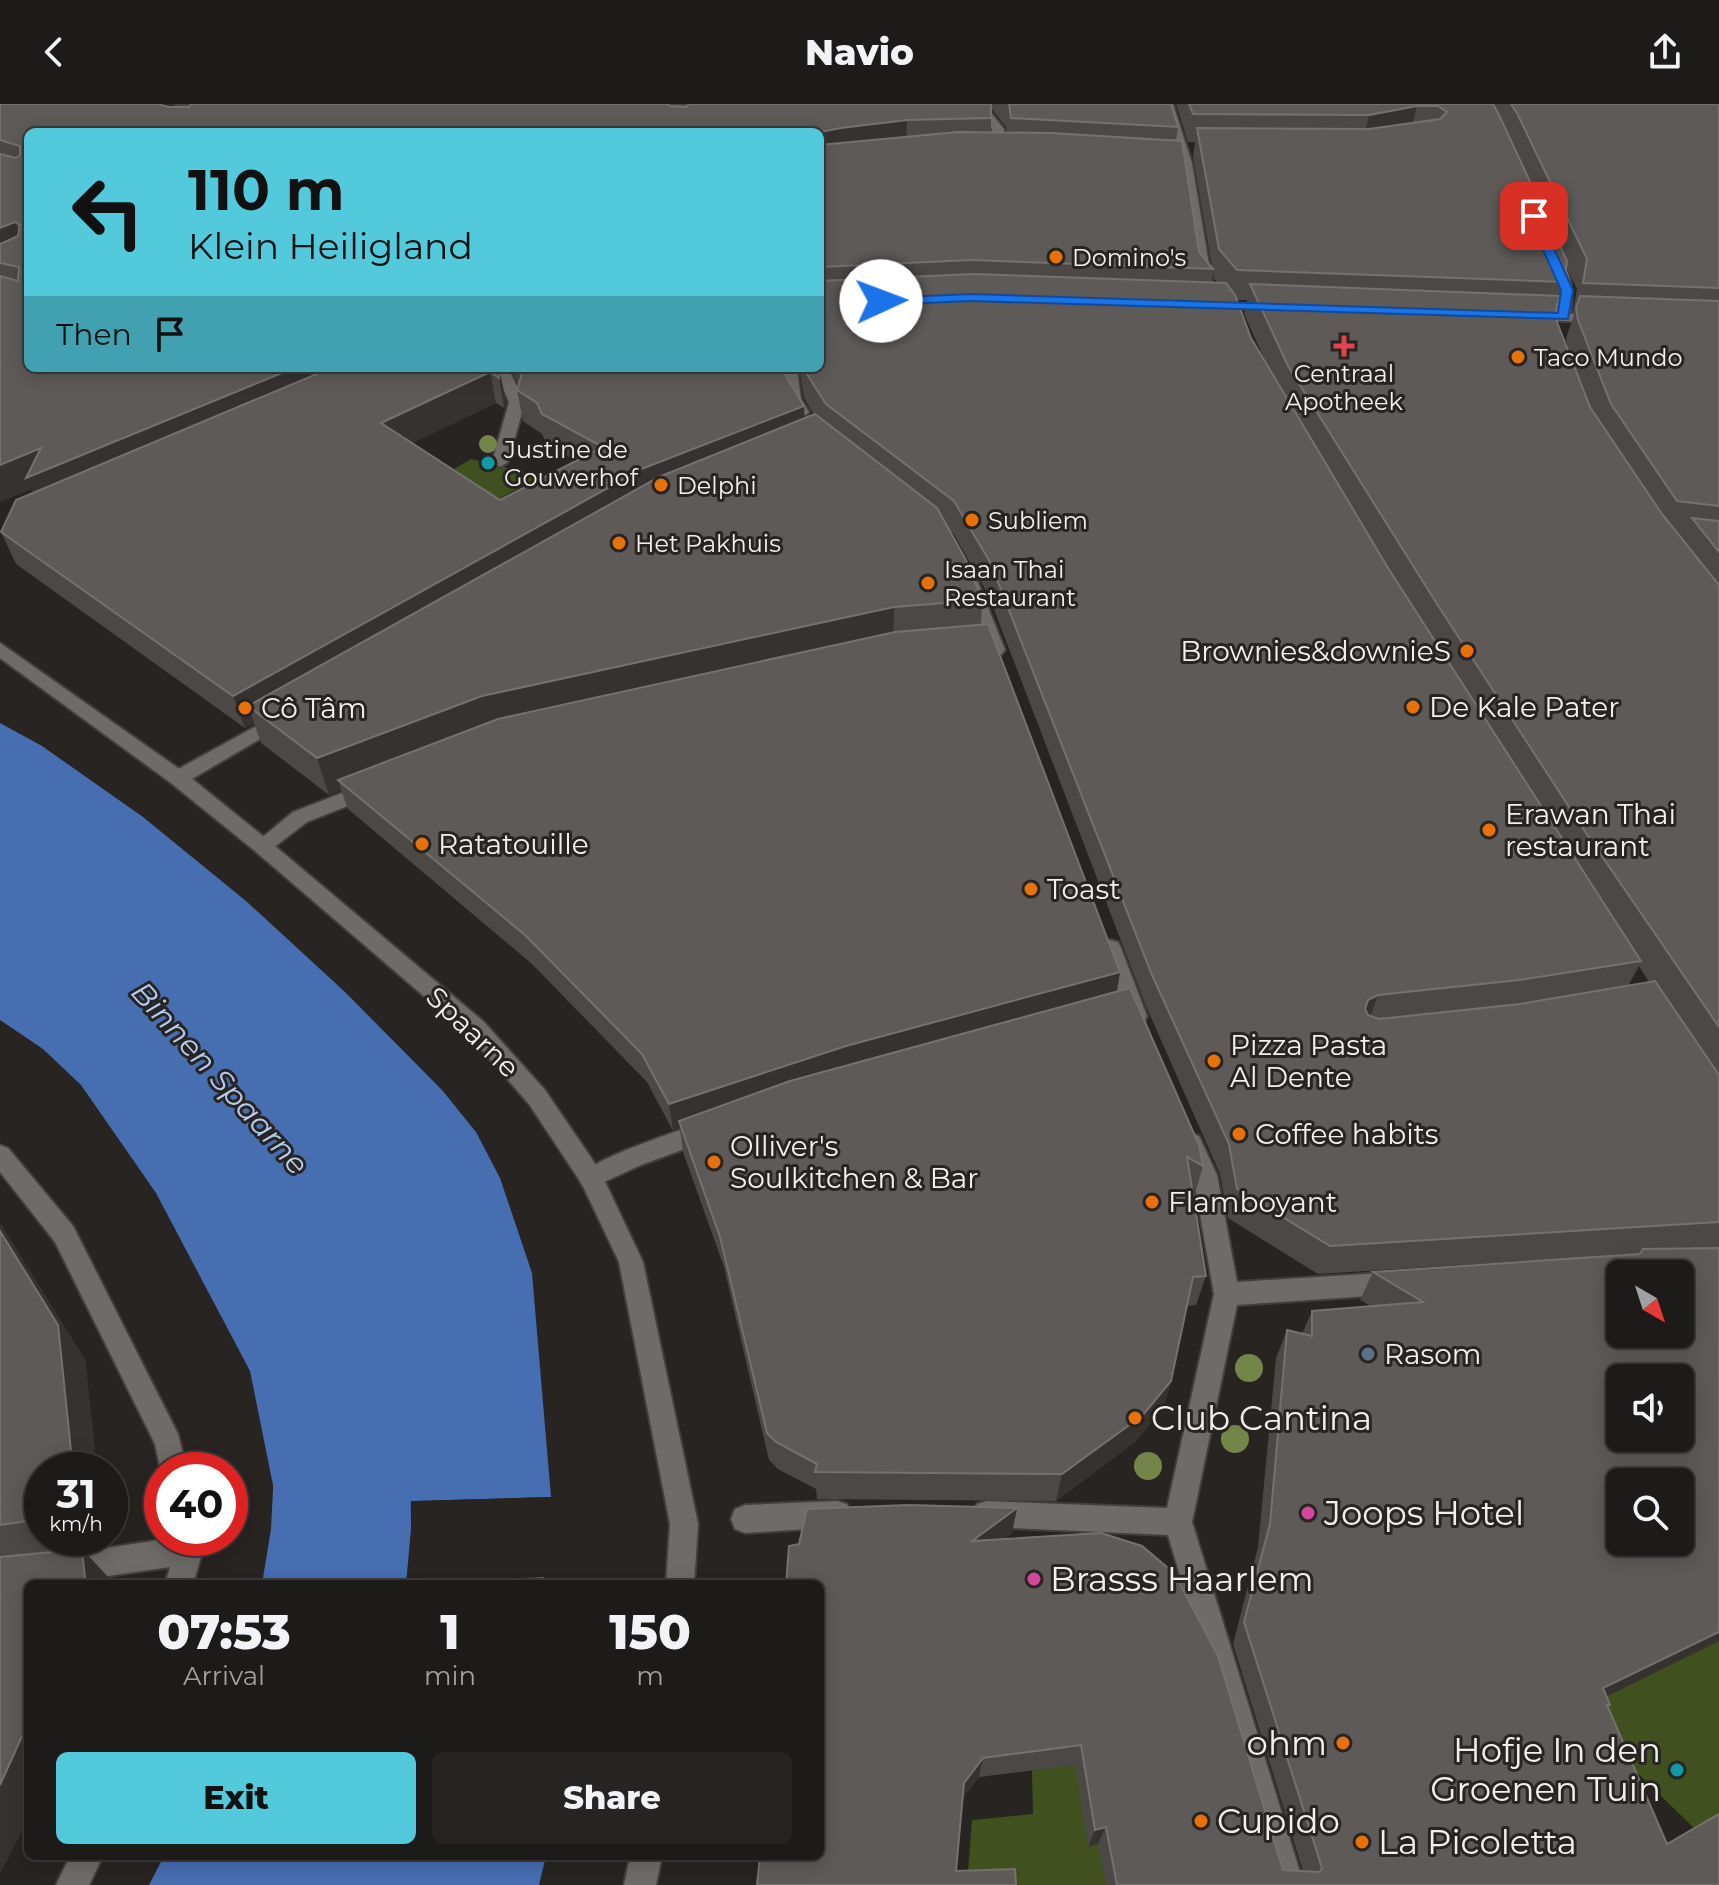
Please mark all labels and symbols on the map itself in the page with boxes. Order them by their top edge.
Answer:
pin [1500,182,1568,250]
place label: Domino's [1072,243,1186,272]
marker: Domino's [1047,248,1065,266]
position arrow [839,259,923,343]
marker: Centraal Apotheek [1335,337,1353,355]
place label: Taco Mundo [1534,343,1682,372]
marker: Taco Mundo [1509,348,1527,366]
place label: Centraal Apotheek [1285,359,1404,416]
place label: Justine de Gouwerhof [503,435,639,492]
marker: Justine de Gouwerhof [479,454,497,472]
place label: Delphi [677,471,757,500]
marker: Delphi [652,476,670,494]
place label: Subliem [988,506,1088,535]
marker: Subliem [963,511,981,529]
place label: Het Pakhuis [635,529,781,558]
marker: Het Pakhuis [610,534,628,552]
place label: Isaan Thai Restaurant [944,555,1076,612]
marker: Isaan Thai Restaurant [919,574,937,592]
place label: Brownies&downieS [1180,634,1451,668]
marker: Brownies&downieS [1458,642,1476,660]
place label: De Kale Pater [1429,690,1619,724]
place label: Cô Tâm [261,691,367,725]
marker: De Kale Pater [1404,698,1422,716]
marker: Cô Tâm [236,699,254,717]
place label: Erawan Thai restaurant [1505,797,1676,863]
marker: Erawan Thai restaurant [1480,821,1498,839]
place label: Ratatouille [438,827,589,861]
marker: Ratatouille [413,835,431,853]
place label: Toast [1047,872,1121,906]
marker: Toast [1022,880,1040,898]
water label: Binnen Spaarne [124,974,316,1182]
street label: Spaarne [419,979,527,1085]
place label: Pizza Pasta Al Dente [1230,1028,1387,1094]
marker: Pizza Pasta Al Dente [1205,1052,1223,1070]
place label: Coffee habits [1255,1117,1438,1151]
marker: Coffee habits [1230,1125,1248,1143]
place label: Olliver's Soulkitchen & Bar [730,1129,979,1195]
marker: Olliver's Soulkitchen & Bar [705,1153,723,1171]
place label: Flamboyant [1168,1185,1337,1219]
marker: Flamboyant [1143,1193,1161,1211]
north arrow [1606,1260,1694,1348]
place label: Rasom [1384,1337,1482,1371]
marker: Rasom [1359,1345,1377,1363]
place label: Club Cantina [1151,1397,1372,1439]
marker: Club Cantina [1126,1409,1144,1427]
speed limit sign: 40 [144,1452,248,1556]
place label: Joops Hotel [1323,1492,1524,1534]
marker: Joops Hotel [1299,1504,1317,1522]
place label: Brasss Haarlem [1050,1558,1314,1600]
marker: Brasss Haarlem [1025,1570,1043,1588]
place label: ohm [1247,1722,1327,1764]
place label: Hofje In den Groenen Tuin [1430,1729,1661,1810]
marker: ohm [1334,1734,1352,1752]
marker: Hofje In den Groenen Tuin [1668,1761,1686,1779]
place label: Cupido [1217,1800,1340,1842]
marker: Cupido [1192,1812,1210,1830]
place label: La Picoletta [1378,1821,1577,1863]
marker: La Picoletta [1353,1833,1371,1851]

